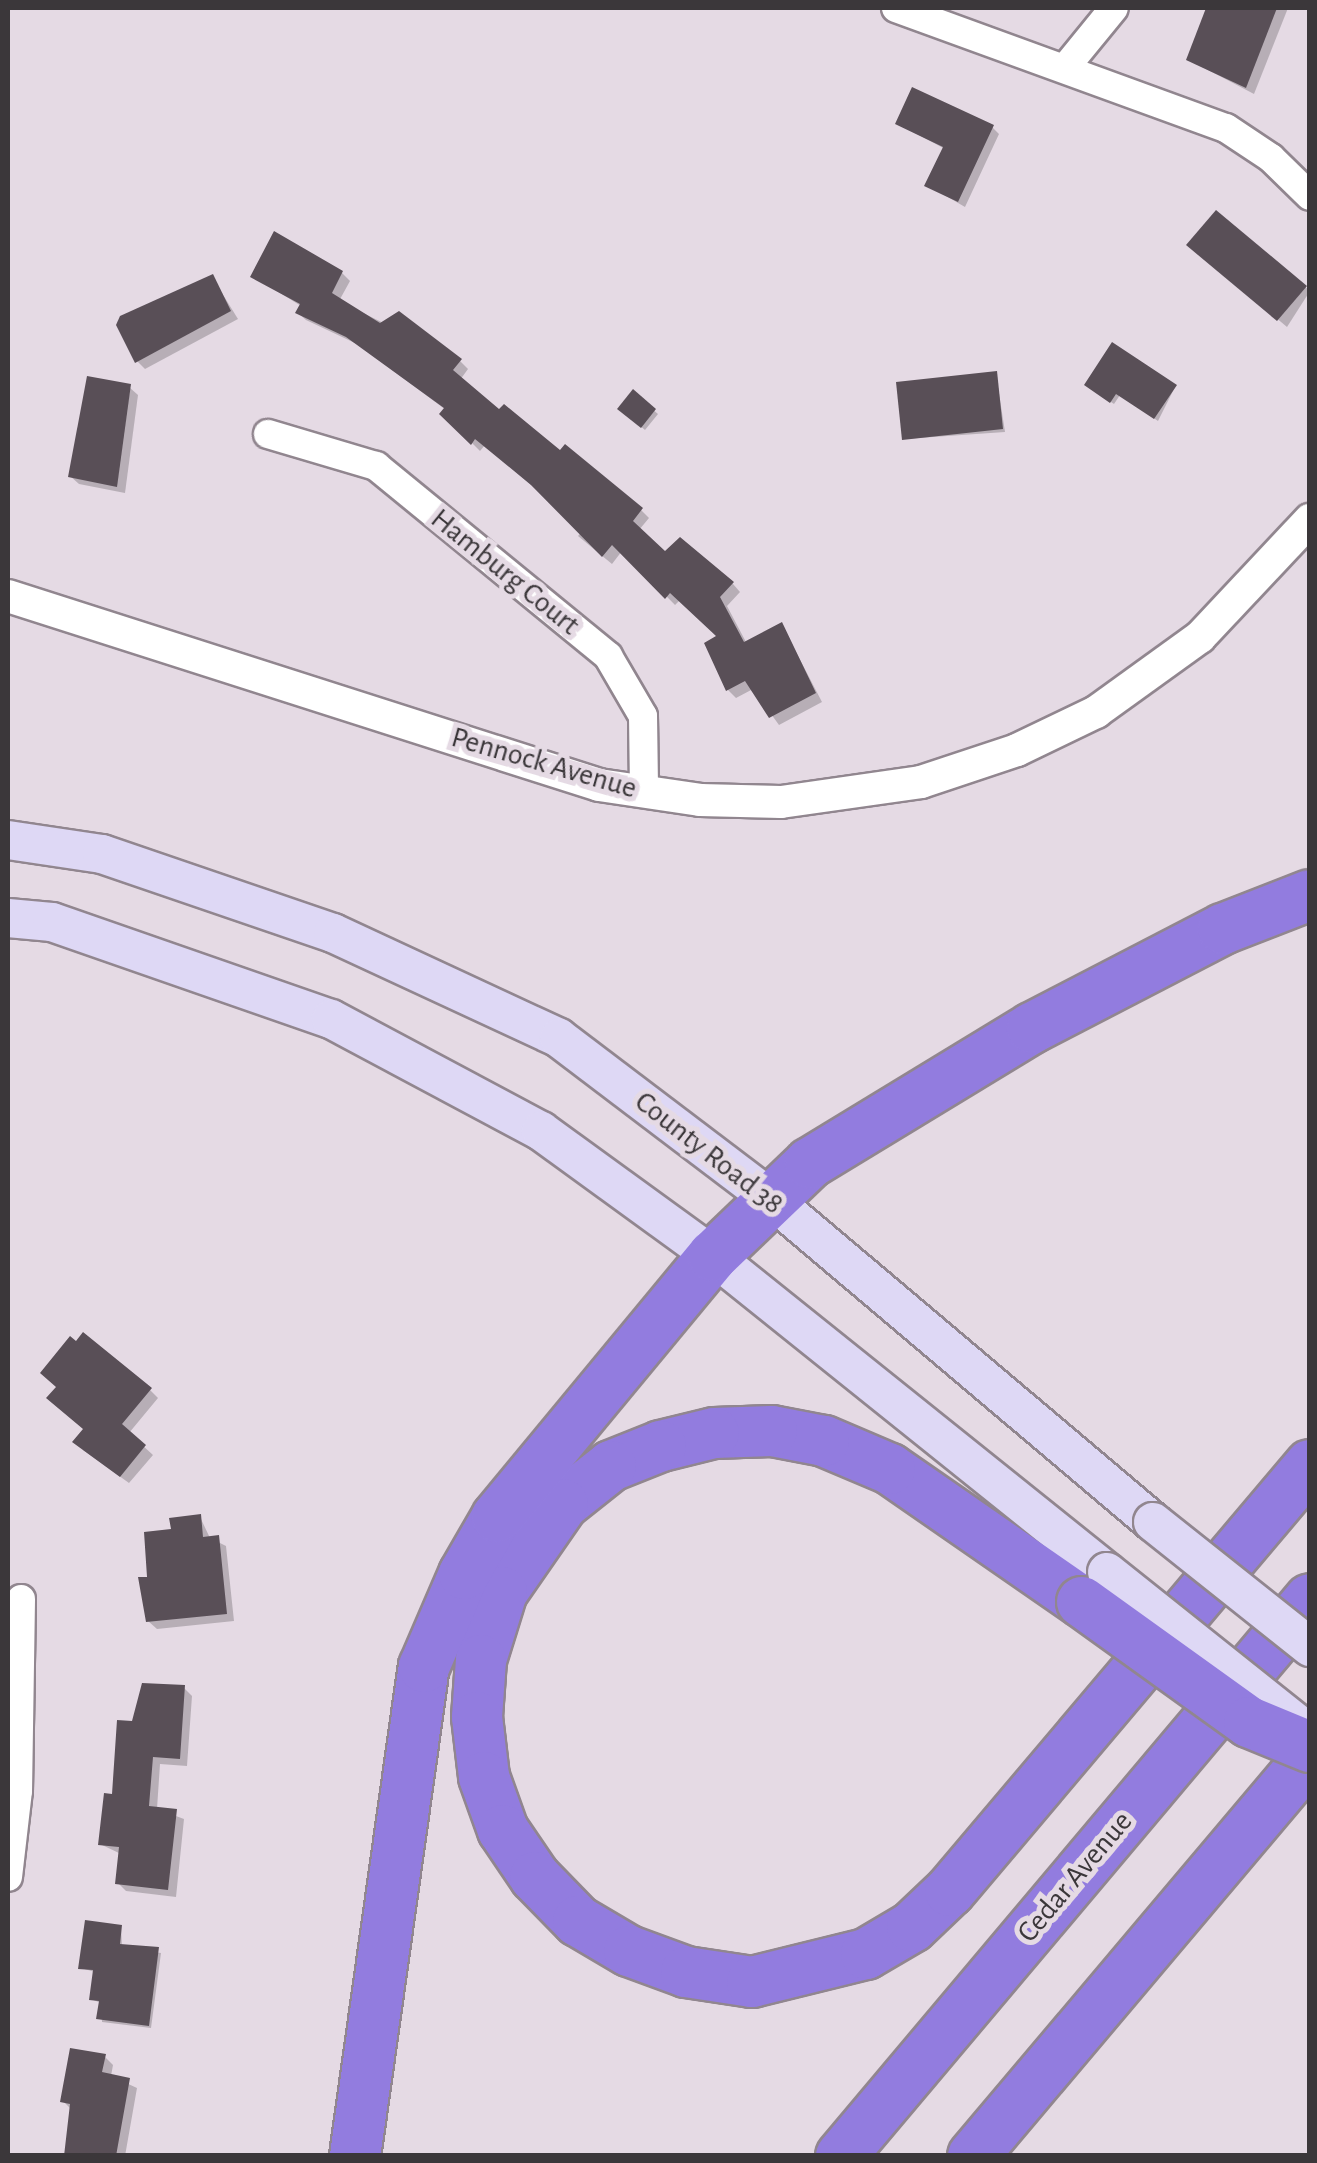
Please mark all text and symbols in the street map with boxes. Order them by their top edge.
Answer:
street label: Hamburg Court [423,501,587,643]
street label: Pennock Avenue [447,719,641,807]
street label: County Road 38 [627,1084,791,1222]
street label: Cedar Avenue [1010,1804,1140,1950]

